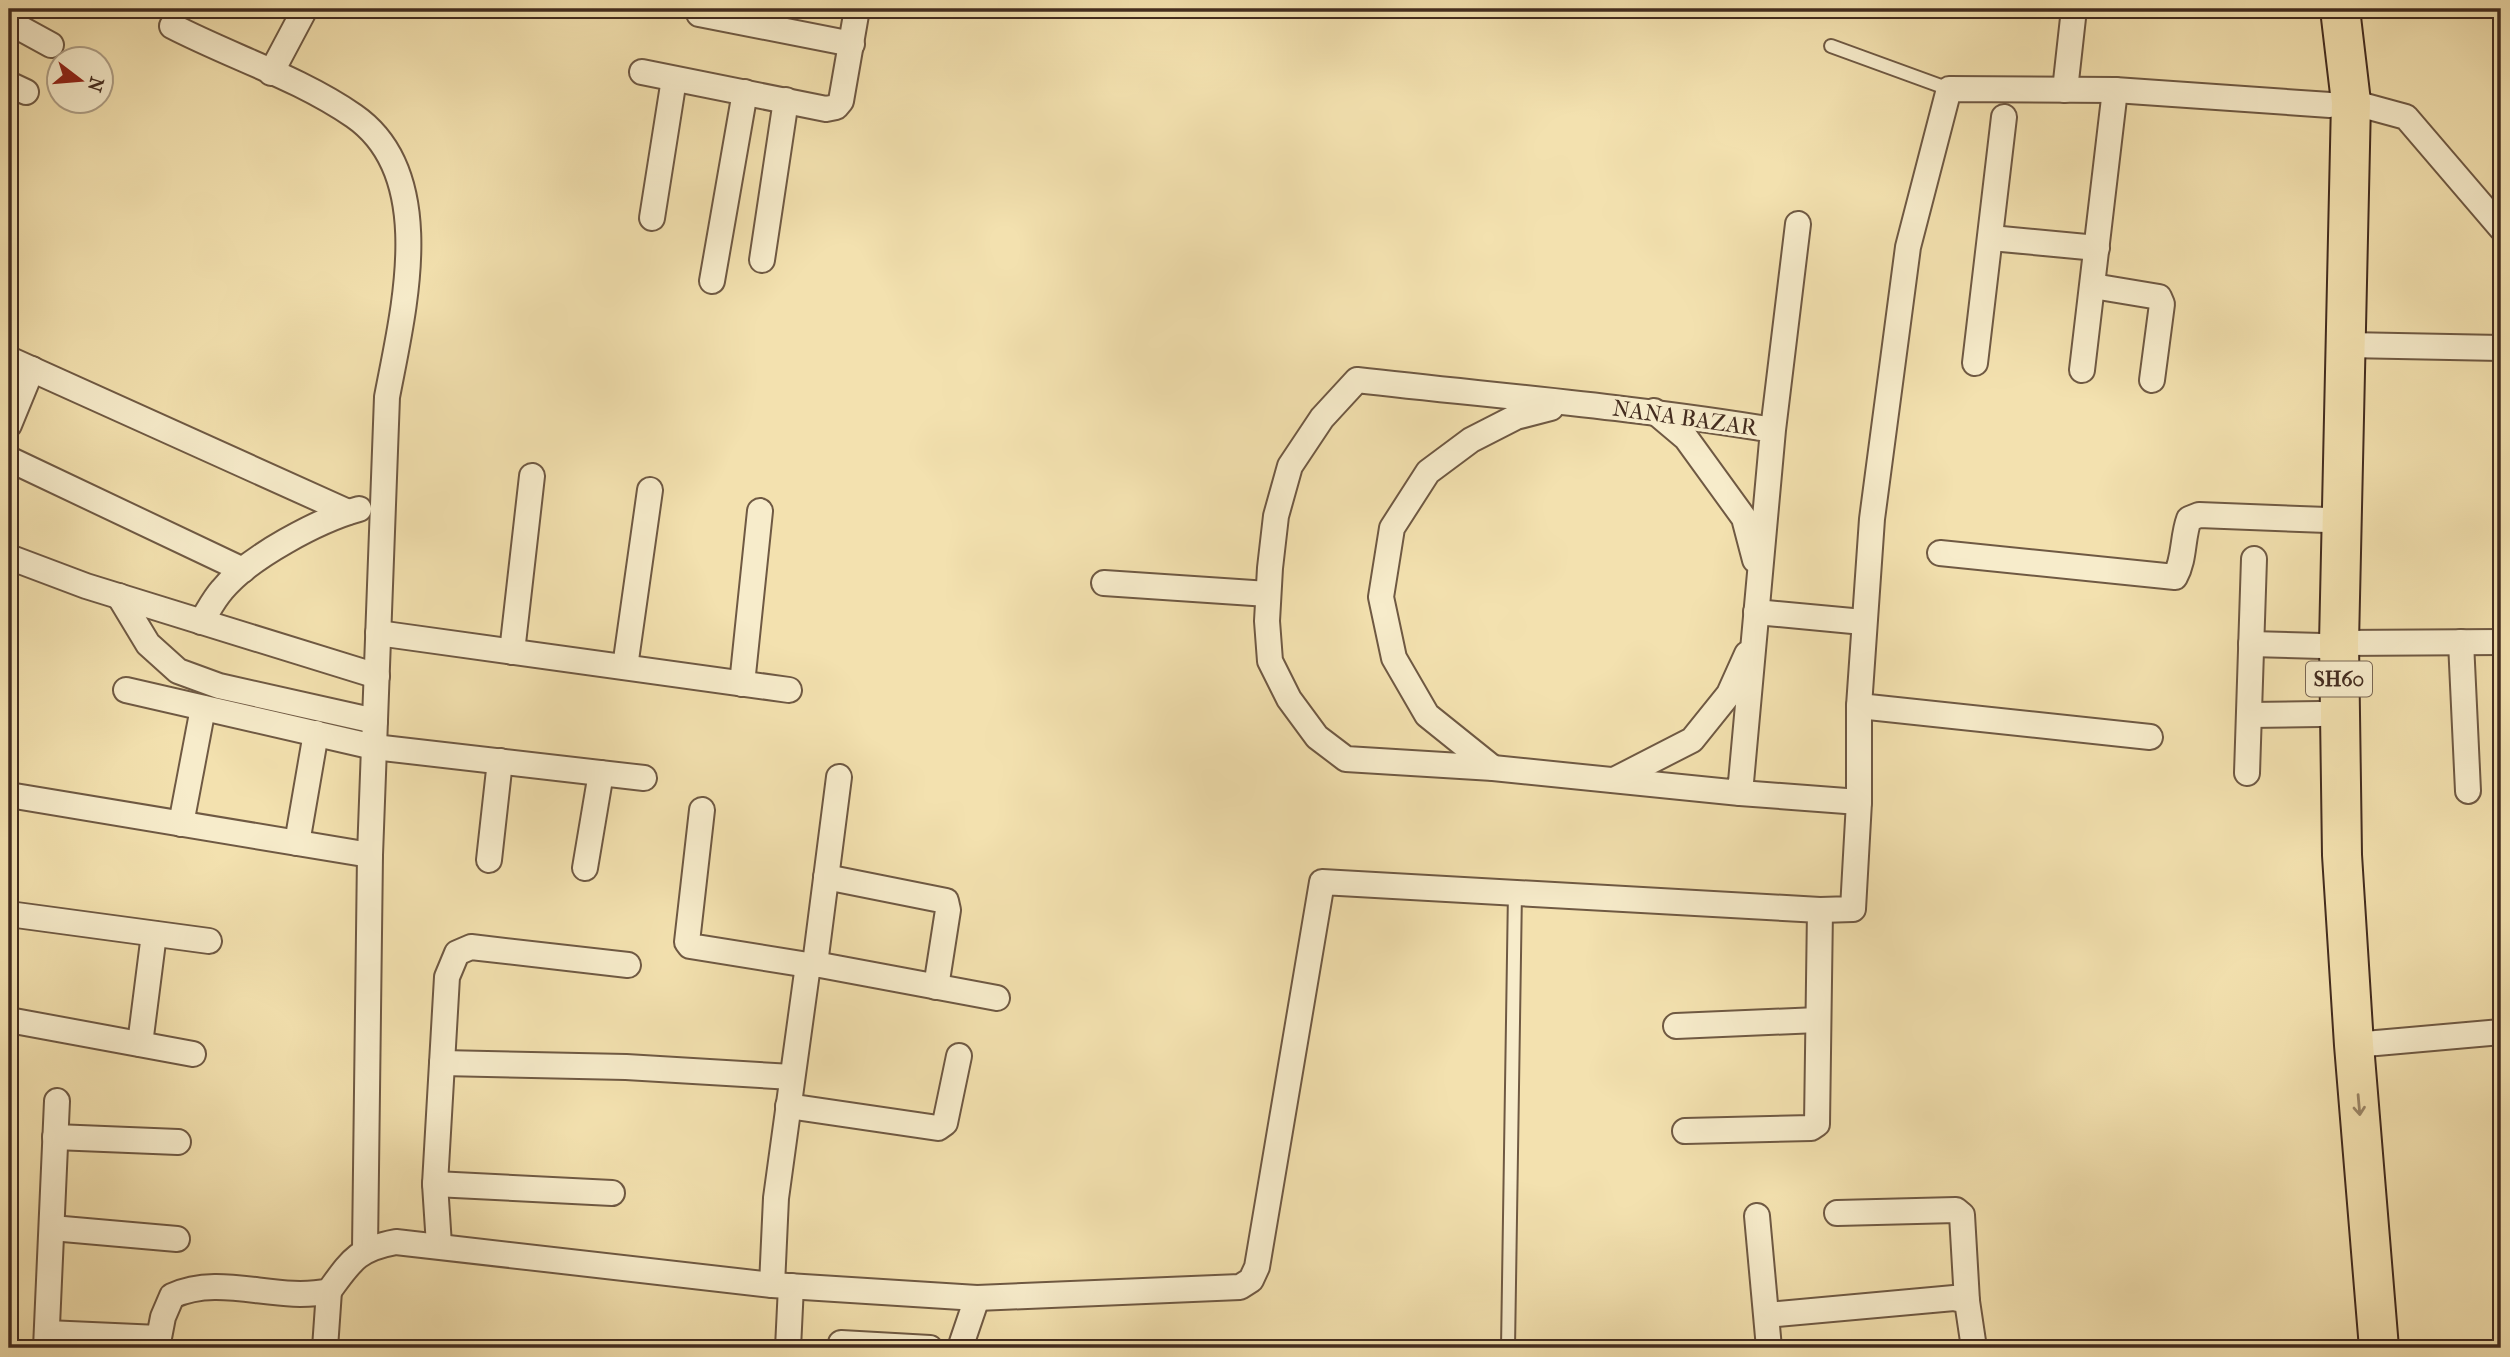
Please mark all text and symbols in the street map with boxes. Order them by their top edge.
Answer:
north arrow [46,46,116,116]
text: N [83,74,108,95]
street label: NANA BAZAR [1611,394,1760,442]
road number: SH60 [2306,662,2372,696]
one-way arrow [2353,1093,2366,1115]

